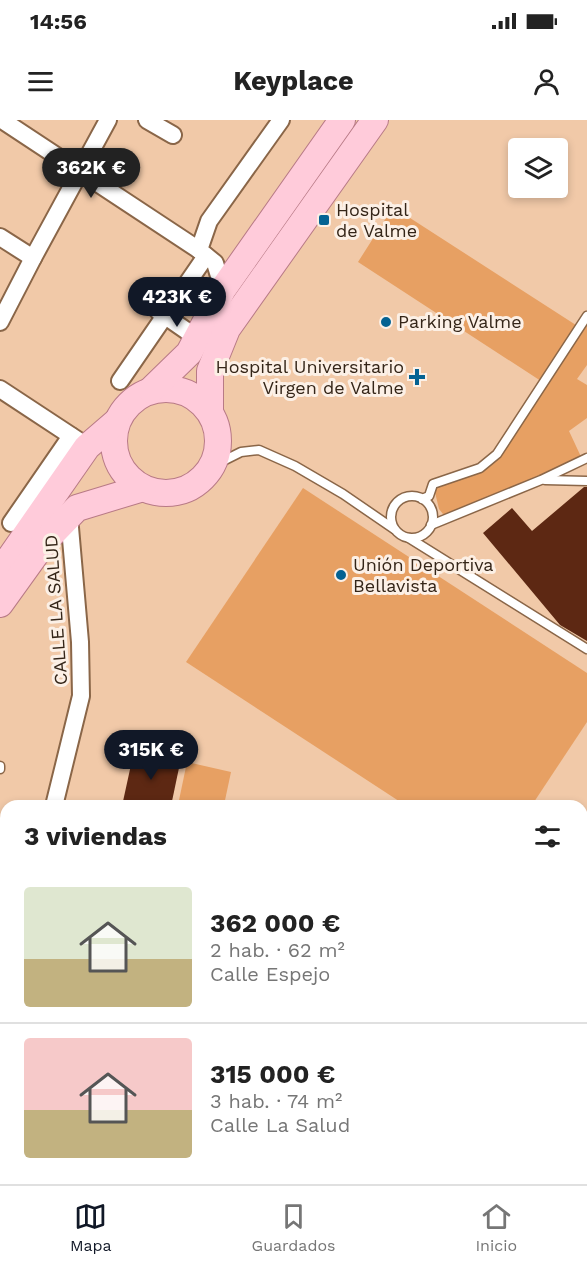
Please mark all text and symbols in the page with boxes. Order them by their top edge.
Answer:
text: 14:56 [30,9,87,34]
icon: menu [24,65,57,98]
text: Keyplace [233,65,354,97]
icon: person [530,65,563,98]
map controls [508,138,568,198]
button: layers [508,138,568,198]
pin: 362K € [42,148,140,199]
text: 362K € [56,155,126,179]
place label: Hospital de Valme [336,199,417,241]
marker: Hospital de Valme [317,213,331,227]
pin: 423K € [128,277,226,328]
text: 423K € [142,284,212,308]
place label: Parking Valme [398,311,522,332]
marker: Parking Valme [379,315,393,329]
place label: Hospital Universitario Virgen de Valme [216,356,404,398]
marker: Hospital Universitario Virgen de Valme [408,368,426,386]
street label: CALLE LA SALUD [40,534,71,686]
place label: Unión Deportiva Bellavista [353,554,494,596]
marker: Unión Deportiva Bellavista [334,568,348,582]
pin: 315K € [102,730,200,781]
text: 315K € [118,737,184,761]
icon: filters [531,820,564,853]
text: 3 viviendas [24,821,167,851]
text: 362 000 € [210,908,340,938]
icon: home [72,911,144,983]
text: 2 hab. · 62 m² [210,938,345,962]
text: Calle Espejo [210,962,330,986]
text: 315 000 € [210,1059,335,1089]
icon: home [72,1062,144,1134]
text: 3 hab. · 74 m² [210,1089,342,1113]
text: Calle La Salud [210,1113,350,1137]
tab: Mapa [70,1200,112,1255]
tab: Guardados [252,1200,335,1255]
tab: Inicio [475,1200,517,1255]

